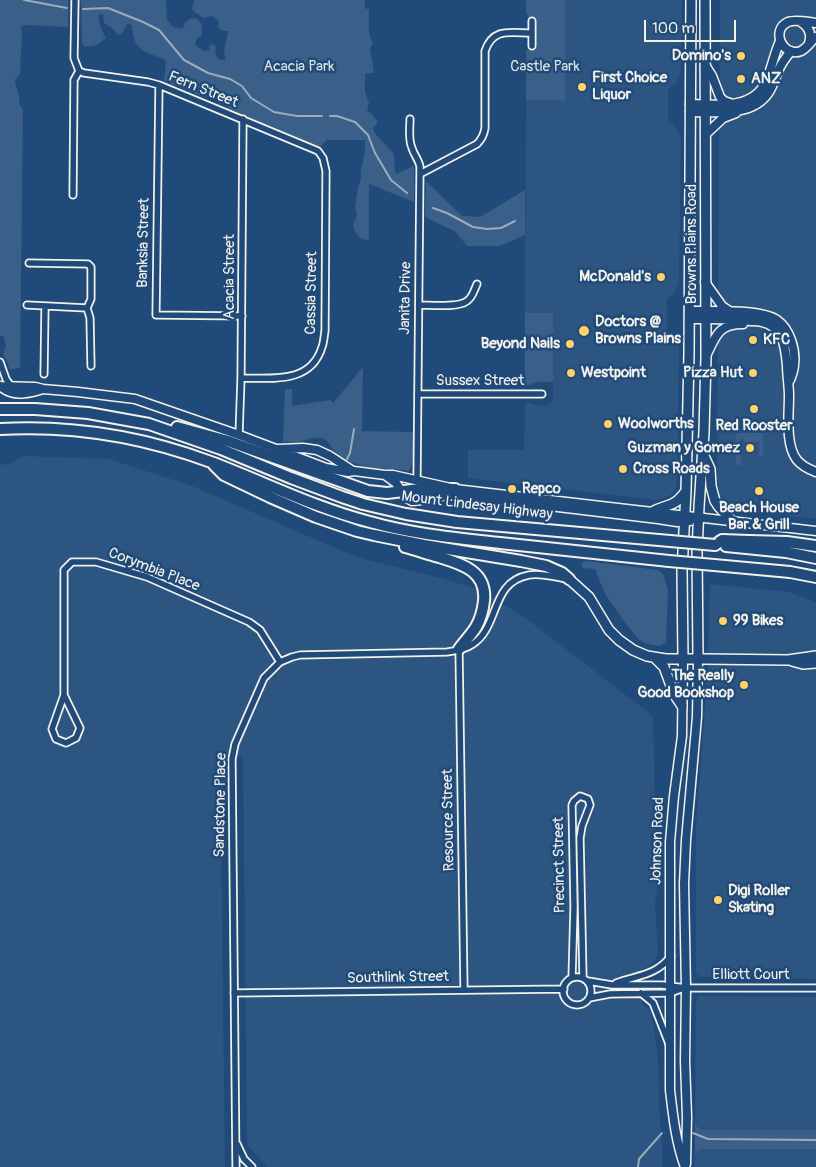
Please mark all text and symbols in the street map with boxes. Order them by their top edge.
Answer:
scale bar [646,10,738,42]
text: 100 m [652,19,695,38]
place label: Domino's [672,47,731,65]
marker: Domino's [735,50,747,62]
park label: Acacia Park [263,58,335,76]
park label: Castle Park [510,58,580,76]
street label: Fern Street [165,68,241,112]
place label: First Choice Liquor [592,69,667,104]
place label: ANZ [751,70,781,88]
marker: ANZ [735,73,747,85]
marker: First Choice Liquor [576,81,588,93]
street label: Browns Plains Road [683,184,701,304]
street label: Banksia Street [134,198,154,288]
street label: Acacia Street [221,234,239,320]
street label: Cassia Street [302,251,322,335]
street label: Janita Drive [396,261,416,335]
place label: McDonald's [579,268,651,286]
marker: McDonald's [655,271,667,283]
place label: Doctors @ Browns Plains [595,313,681,348]
marker: Doctors @ Browns Plains [577,324,591,338]
place label: KFC [763,331,790,349]
marker: KFC [747,334,759,346]
place label: Beyond Nails [481,335,560,353]
marker: Beyond Nails [564,338,576,350]
place label: Westpoint [581,364,646,382]
place label: Pizza Hut [683,364,743,382]
marker: Westpoint [565,367,577,379]
marker: Pizza Hut [747,367,759,379]
street label: Sussex Street [436,372,524,390]
marker: Red Rooster [748,403,760,415]
place label: Woolworths [618,415,694,433]
place label: Red Rooster [716,417,792,435]
marker: Woolworths [602,418,614,430]
place label: Guzman y Gomez [627,439,740,457]
marker: Guzman y Gomez [744,442,756,454]
place label: Cross Roads [633,460,710,478]
marker: Cross Roads [617,463,629,475]
place label: Repco [522,480,561,498]
marker: Repco [506,483,518,495]
marker: Beach House Bar & Grill [753,485,765,497]
street label: Mount Lindesay Highway [400,488,554,524]
place label: Beach House Bar & Grill [719,499,799,534]
street label: Corymbia Place [106,544,202,596]
place label: 99 Bikes [733,612,783,630]
marker: 99 Bikes [717,615,729,627]
place label: The Really Good Bookshop [637,667,734,702]
marker: The Really Good Bookshop [738,679,750,691]
street label: Sandstone Place [211,752,231,858]
street label: Resource Street [439,769,459,871]
street label: Johnson Road [647,797,669,885]
street label: Precinct Street [550,817,570,913]
place label: Digi Roller Skating [728,882,790,917]
marker: Digi Roller Skating [712,894,724,906]
street label: Elliott Court [712,966,790,984]
street label: Southlink Street [347,968,449,988]

